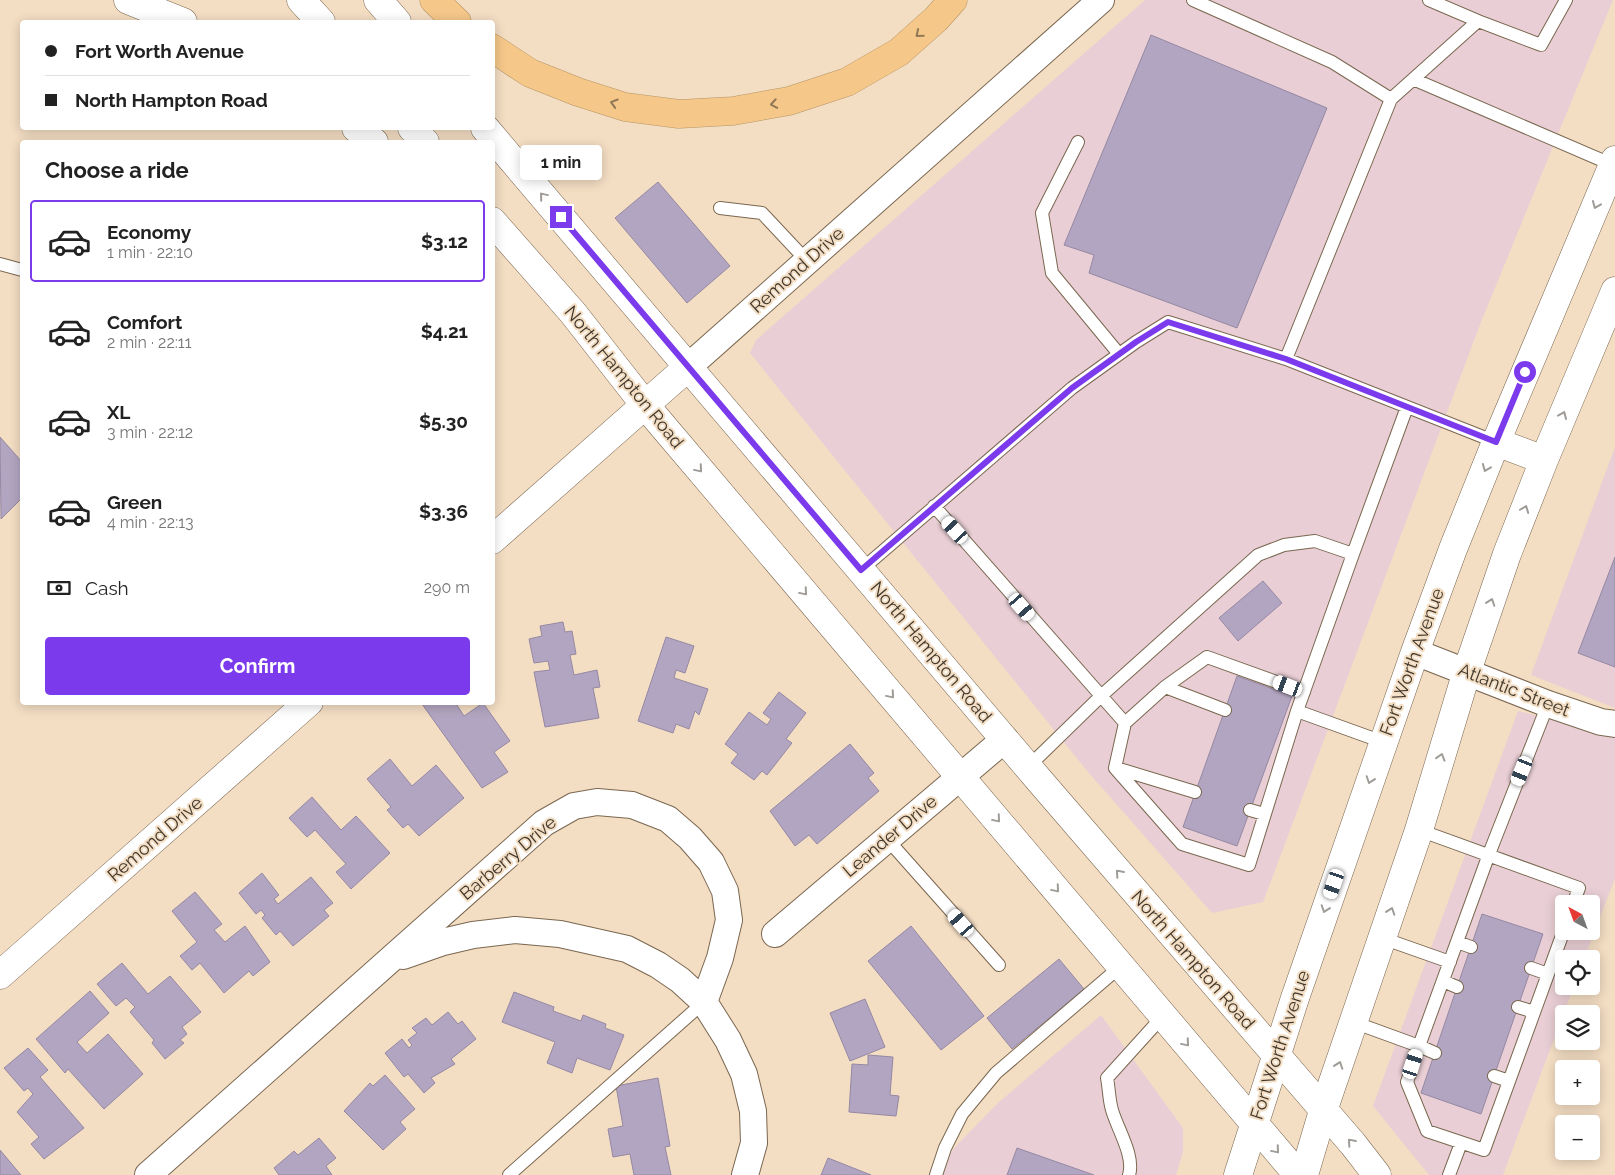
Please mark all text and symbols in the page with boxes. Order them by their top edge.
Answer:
one-way arrow [916,29,925,37]
text: Fort Worth Avenue [75,40,244,62]
text: North Hampton Road [75,89,268,111]
one-way arrow [770,98,779,108]
one-way arrow [610,99,618,109]
callout: 1 min [520,144,602,180]
text: 1 min [541,153,581,172]
text: Choose a ride [45,157,189,183]
one-way arrow [541,193,549,202]
one-way arrow [1592,200,1602,209]
route end [550,206,572,228]
icon: car [47,219,92,264]
text: Economy [107,221,191,243]
street label: Remond Drive [746,222,848,317]
text: $3.12 [421,230,468,252]
text: 1 min · 22:10 [107,243,193,262]
street label: North Hampton Road [560,301,688,452]
icon: car [47,309,92,354]
text: Comfort [107,311,182,333]
text: $4.21 [421,320,468,342]
text: 2 min · 22:11 [107,333,192,352]
route start [1514,361,1536,383]
icon: car [47,399,92,444]
text: XL [107,401,130,423]
text: $5.30 [419,410,468,432]
one-way arrow [1556,411,1567,420]
text: 3 min · 22:12 [107,423,193,442]
one-way arrow [694,463,703,472]
one-way arrow [1481,463,1491,471]
icon: car [47,489,92,534]
text: Green [107,491,162,513]
text: $3.36 [419,500,468,522]
one-way arrow [1519,505,1529,514]
text: 4 min · 22:13 [107,513,194,532]
car [939,514,970,546]
icon: cash [45,574,73,602]
text: Cash [85,577,129,599]
street label: North Hampton Road [866,577,996,726]
text: 290 m [424,578,470,597]
street label: Fort Worth Avenue [1375,585,1448,738]
one-way arrow [799,587,808,596]
car [1006,591,1037,623]
one-way arrow [1485,598,1495,607]
button: Confirm [45,637,470,695]
street label: Atlantic Street [1456,659,1573,720]
car [1271,674,1304,698]
one-way arrow [886,690,895,699]
one-way arrow [1436,753,1446,761]
car [1509,754,1534,788]
one-way arrow [1365,775,1375,784]
street label: Leander Drive [838,790,941,881]
street label: Remond Drive [103,792,207,885]
street label: Barberry Drive [455,811,560,904]
one-way arrow [991,813,999,822]
car [1322,867,1345,901]
one-way arrow [1115,869,1124,878]
one-way arrow [1050,884,1059,893]
street label: North Hampton Road [1127,886,1259,1033]
north arrow [1555,895,1600,940]
map controls [1555,895,1600,1160]
one-way arrow [1321,905,1331,913]
car [945,907,976,939]
one-way arrow [1385,908,1395,916]
button: locate [1555,950,1600,995]
street label: Fort Worth Avenue [1246,967,1314,1122]
button: layers [1555,1005,1600,1050]
one-way arrow [1181,1038,1190,1047]
car [1401,1047,1424,1081]
button: + [1555,1060,1600,1105]
one-way arrow [1333,1061,1343,1070]
button: − [1555,1115,1600,1160]
one-way arrow [1347,1139,1356,1148]
one-way arrow [1271,1144,1280,1153]

